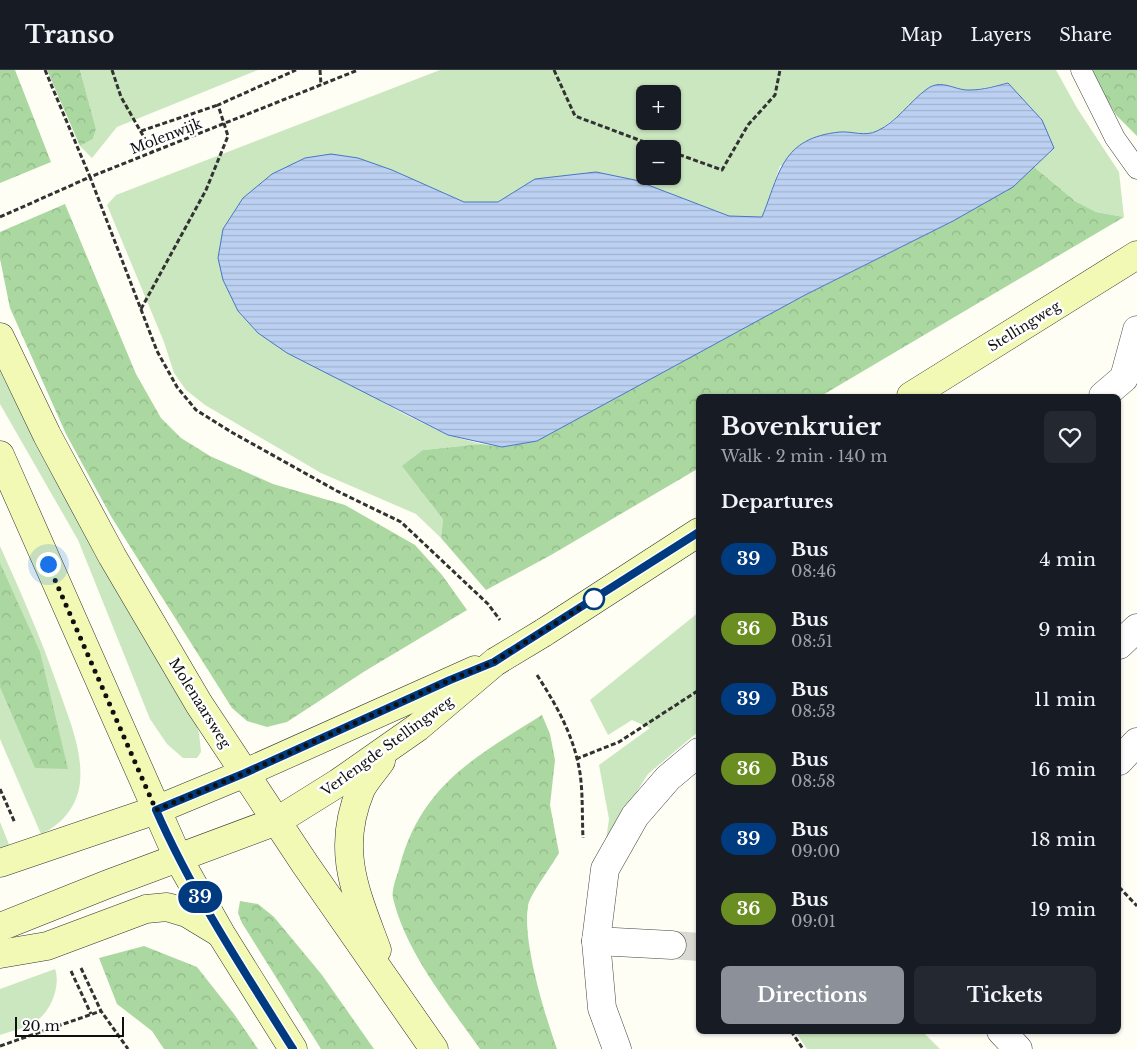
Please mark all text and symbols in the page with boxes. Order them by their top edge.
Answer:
text: Transo [25,20,114,49]
text: Map [901,24,942,46]
text: Layers [970,24,1031,46]
text: Share [1059,24,1112,46]
map controls [636,85,681,185]
button: + [636,85,681,130]
street label: Molenwijk [128,114,205,158]
button: − [636,140,681,185]
street label: Stellingweg [984,296,1064,355]
button: heart [1044,411,1096,463]
text: Bovenkruier [721,412,881,441]
text: Walk · 2 min · 140 m [721,446,887,466]
text: Departures [721,490,833,513]
text: Bus [791,538,828,561]
text: 39 [737,548,760,570]
text: 4 min [1039,548,1096,571]
your location [36,552,61,577]
text: 08:46 [791,561,836,581]
unlabelled marker [583,588,605,610]
text: Bus [791,608,828,631]
text: 36 [737,618,760,640]
text: 9 min [1038,618,1096,641]
text: 08:51 [791,631,833,651]
street label: Molenaarsweg [165,655,235,752]
text: Bus [791,678,828,701]
text: 39 [737,688,760,710]
text: 11 min [1034,688,1096,711]
street label: Verlengde Stellingweg [317,692,457,801]
text: 08:53 [791,701,836,721]
text: Bus [791,748,828,771]
text: 36 [737,758,760,780]
text: 16 min [1030,758,1096,781]
text: 08:58 [791,771,835,791]
text: Bus [791,818,828,841]
text: 39 [737,828,760,850]
text: 18 min [1031,828,1096,851]
text: 09:00 [791,841,840,861]
line badge: 39 [178,881,222,913]
text: 39 [188,886,212,908]
text: Bus [791,888,828,911]
text: 36 [737,898,760,920]
text: 19 min [1030,898,1096,921]
text: 09:01 [791,911,836,931]
button: Directions [721,966,904,1024]
button: Tickets [914,966,1096,1024]
scale bar [15,1014,124,1037]
text: 20 m [22,1017,60,1035]

